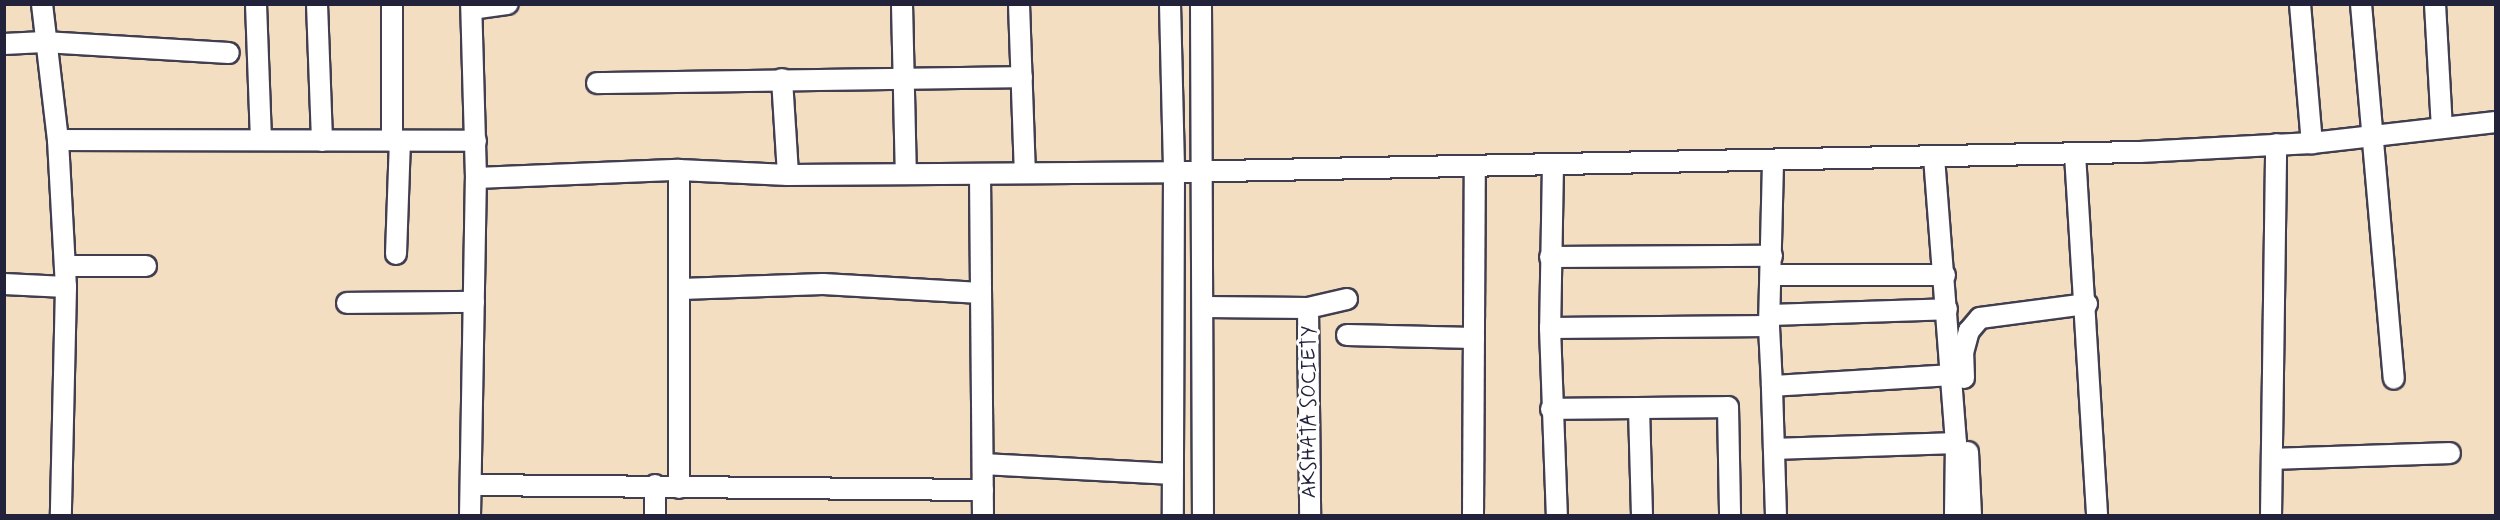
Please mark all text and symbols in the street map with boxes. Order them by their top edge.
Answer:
street label: AKSHATA SOCIETY [1297,324,1321,500]

